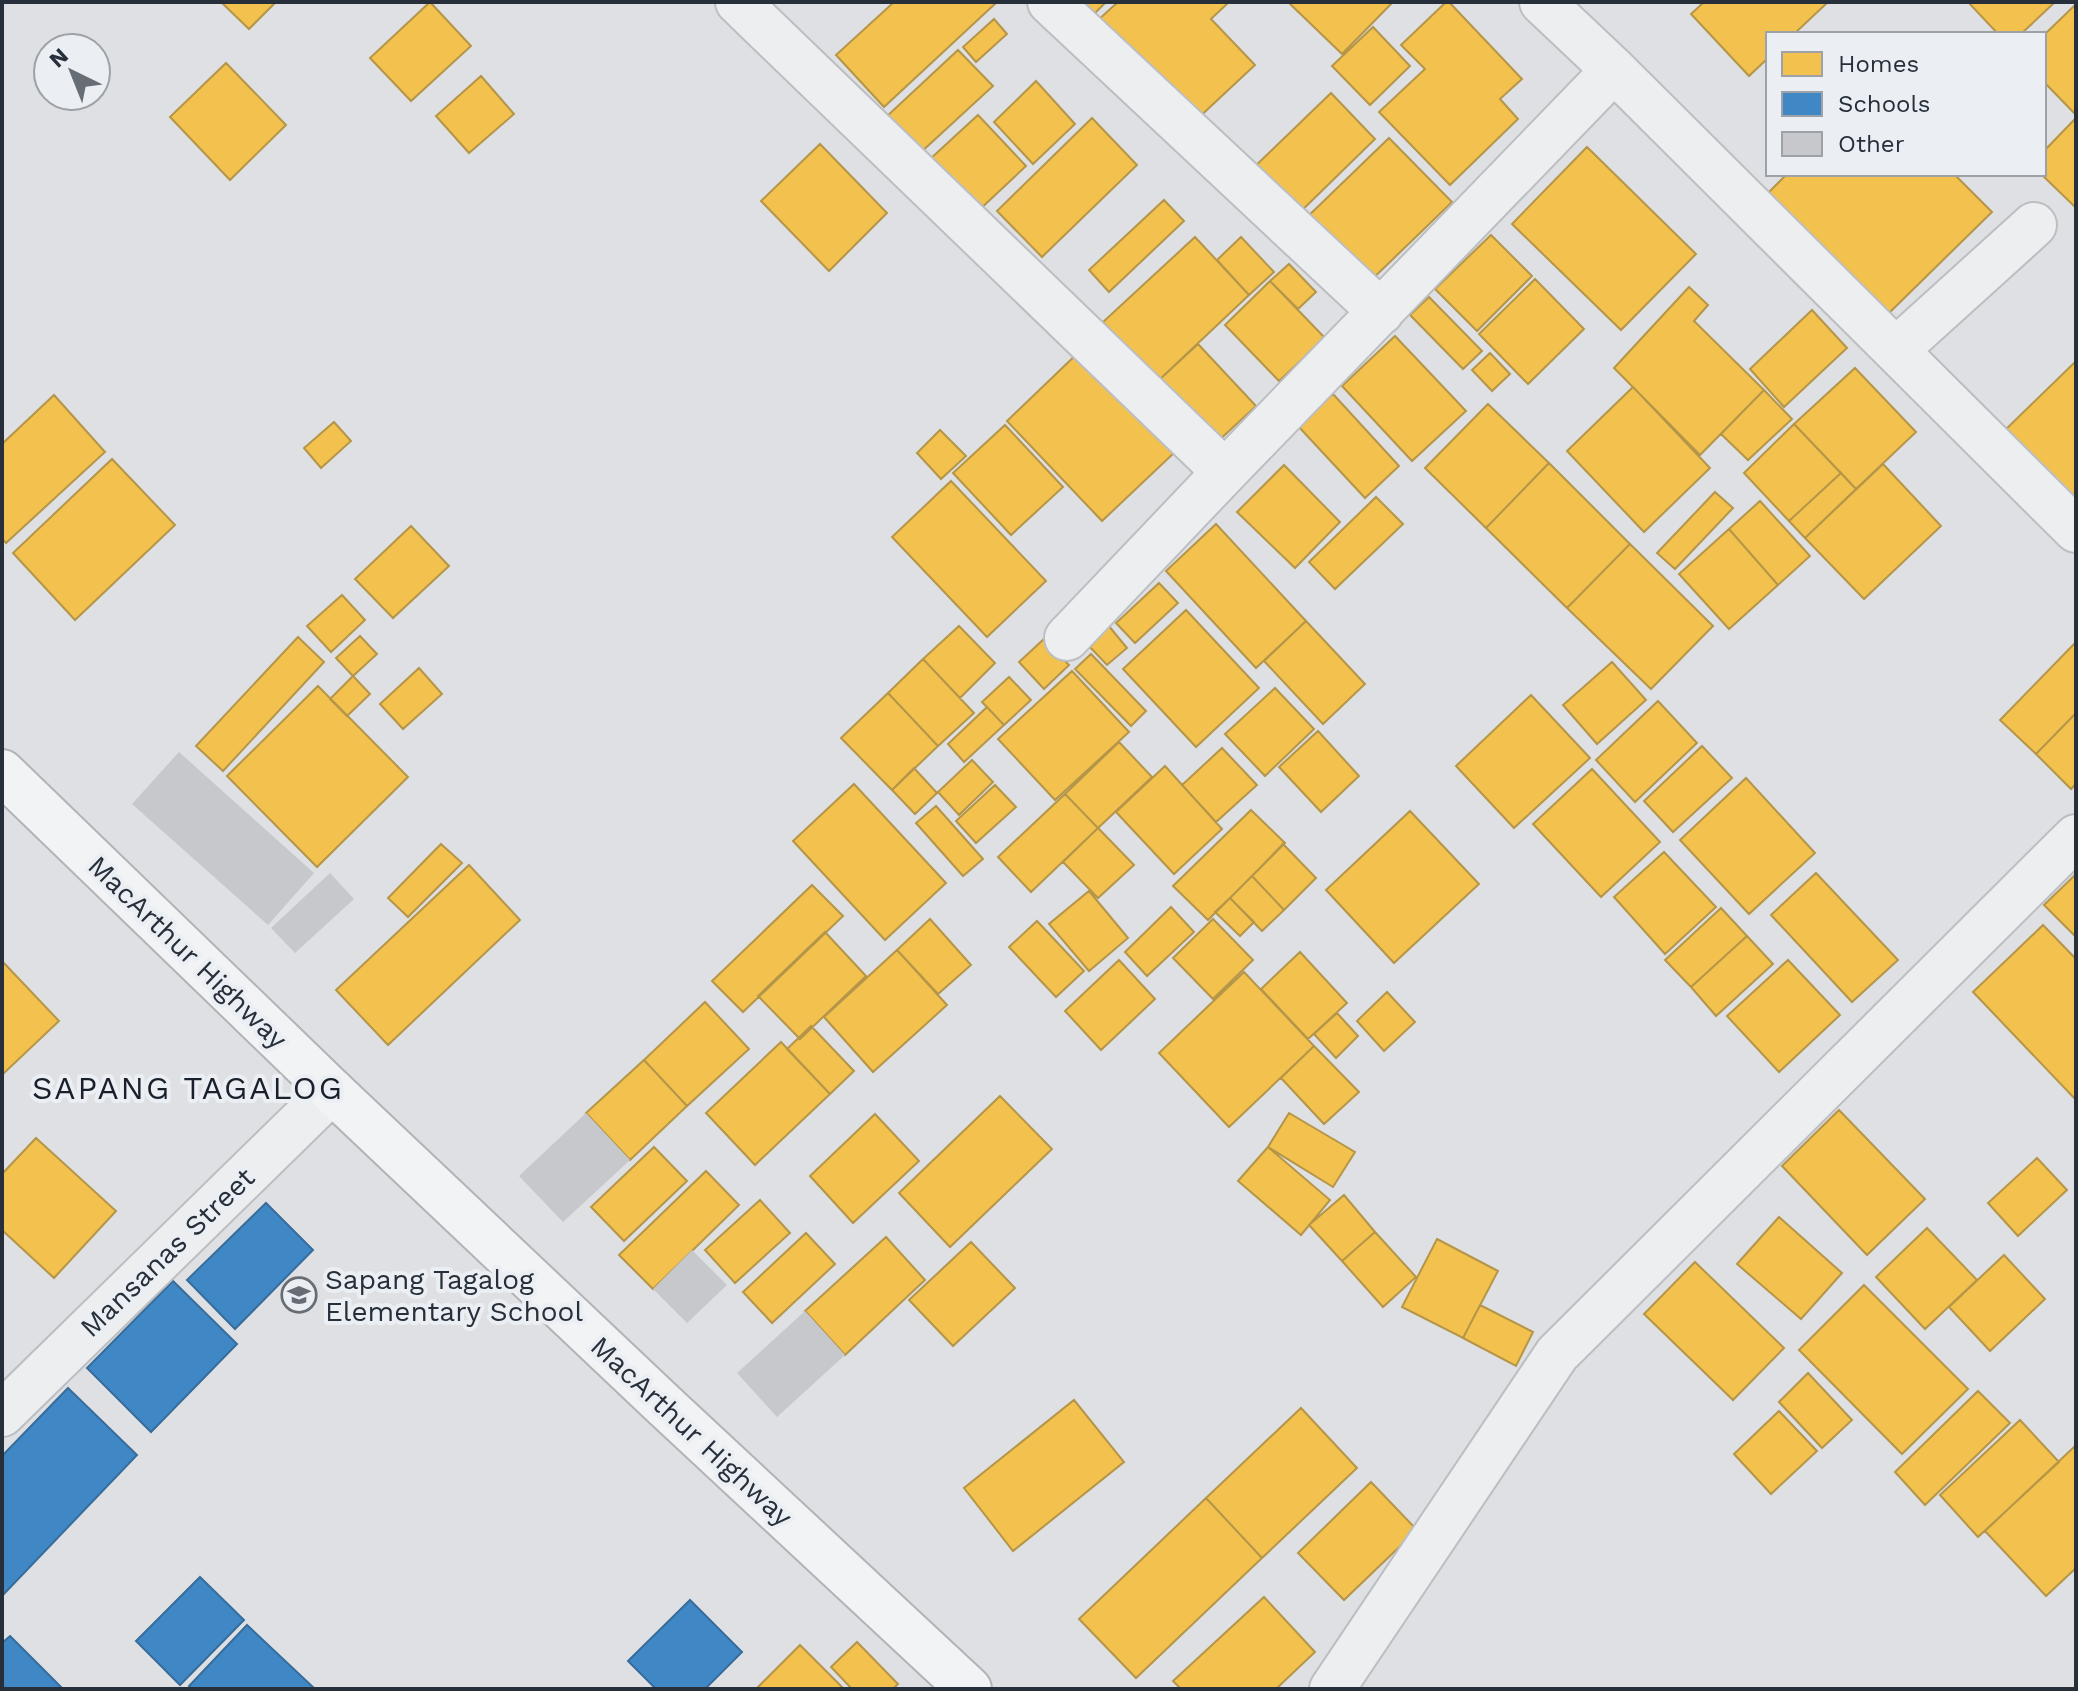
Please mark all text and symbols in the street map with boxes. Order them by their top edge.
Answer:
north arrow [32,32,112,112]
legend [1766,32,2046,176]
text: N [44,43,73,72]
text: Homes [1838,50,1919,78]
text: Schools [1838,90,1930,118]
text: Other [1838,130,1905,158]
street label: MacArthur Highway [81,849,294,1056]
district label: SAPANG TAGALOG [32,1069,344,1107]
street label: Mansanas Street [73,1161,261,1344]
place label: Sapang Tagalog Elementary School [325,1263,583,1328]
school or university icon: Sapang Tagalog Elementary School [280,1276,318,1314]
street label: MacArthur Highway [584,1329,800,1534]

